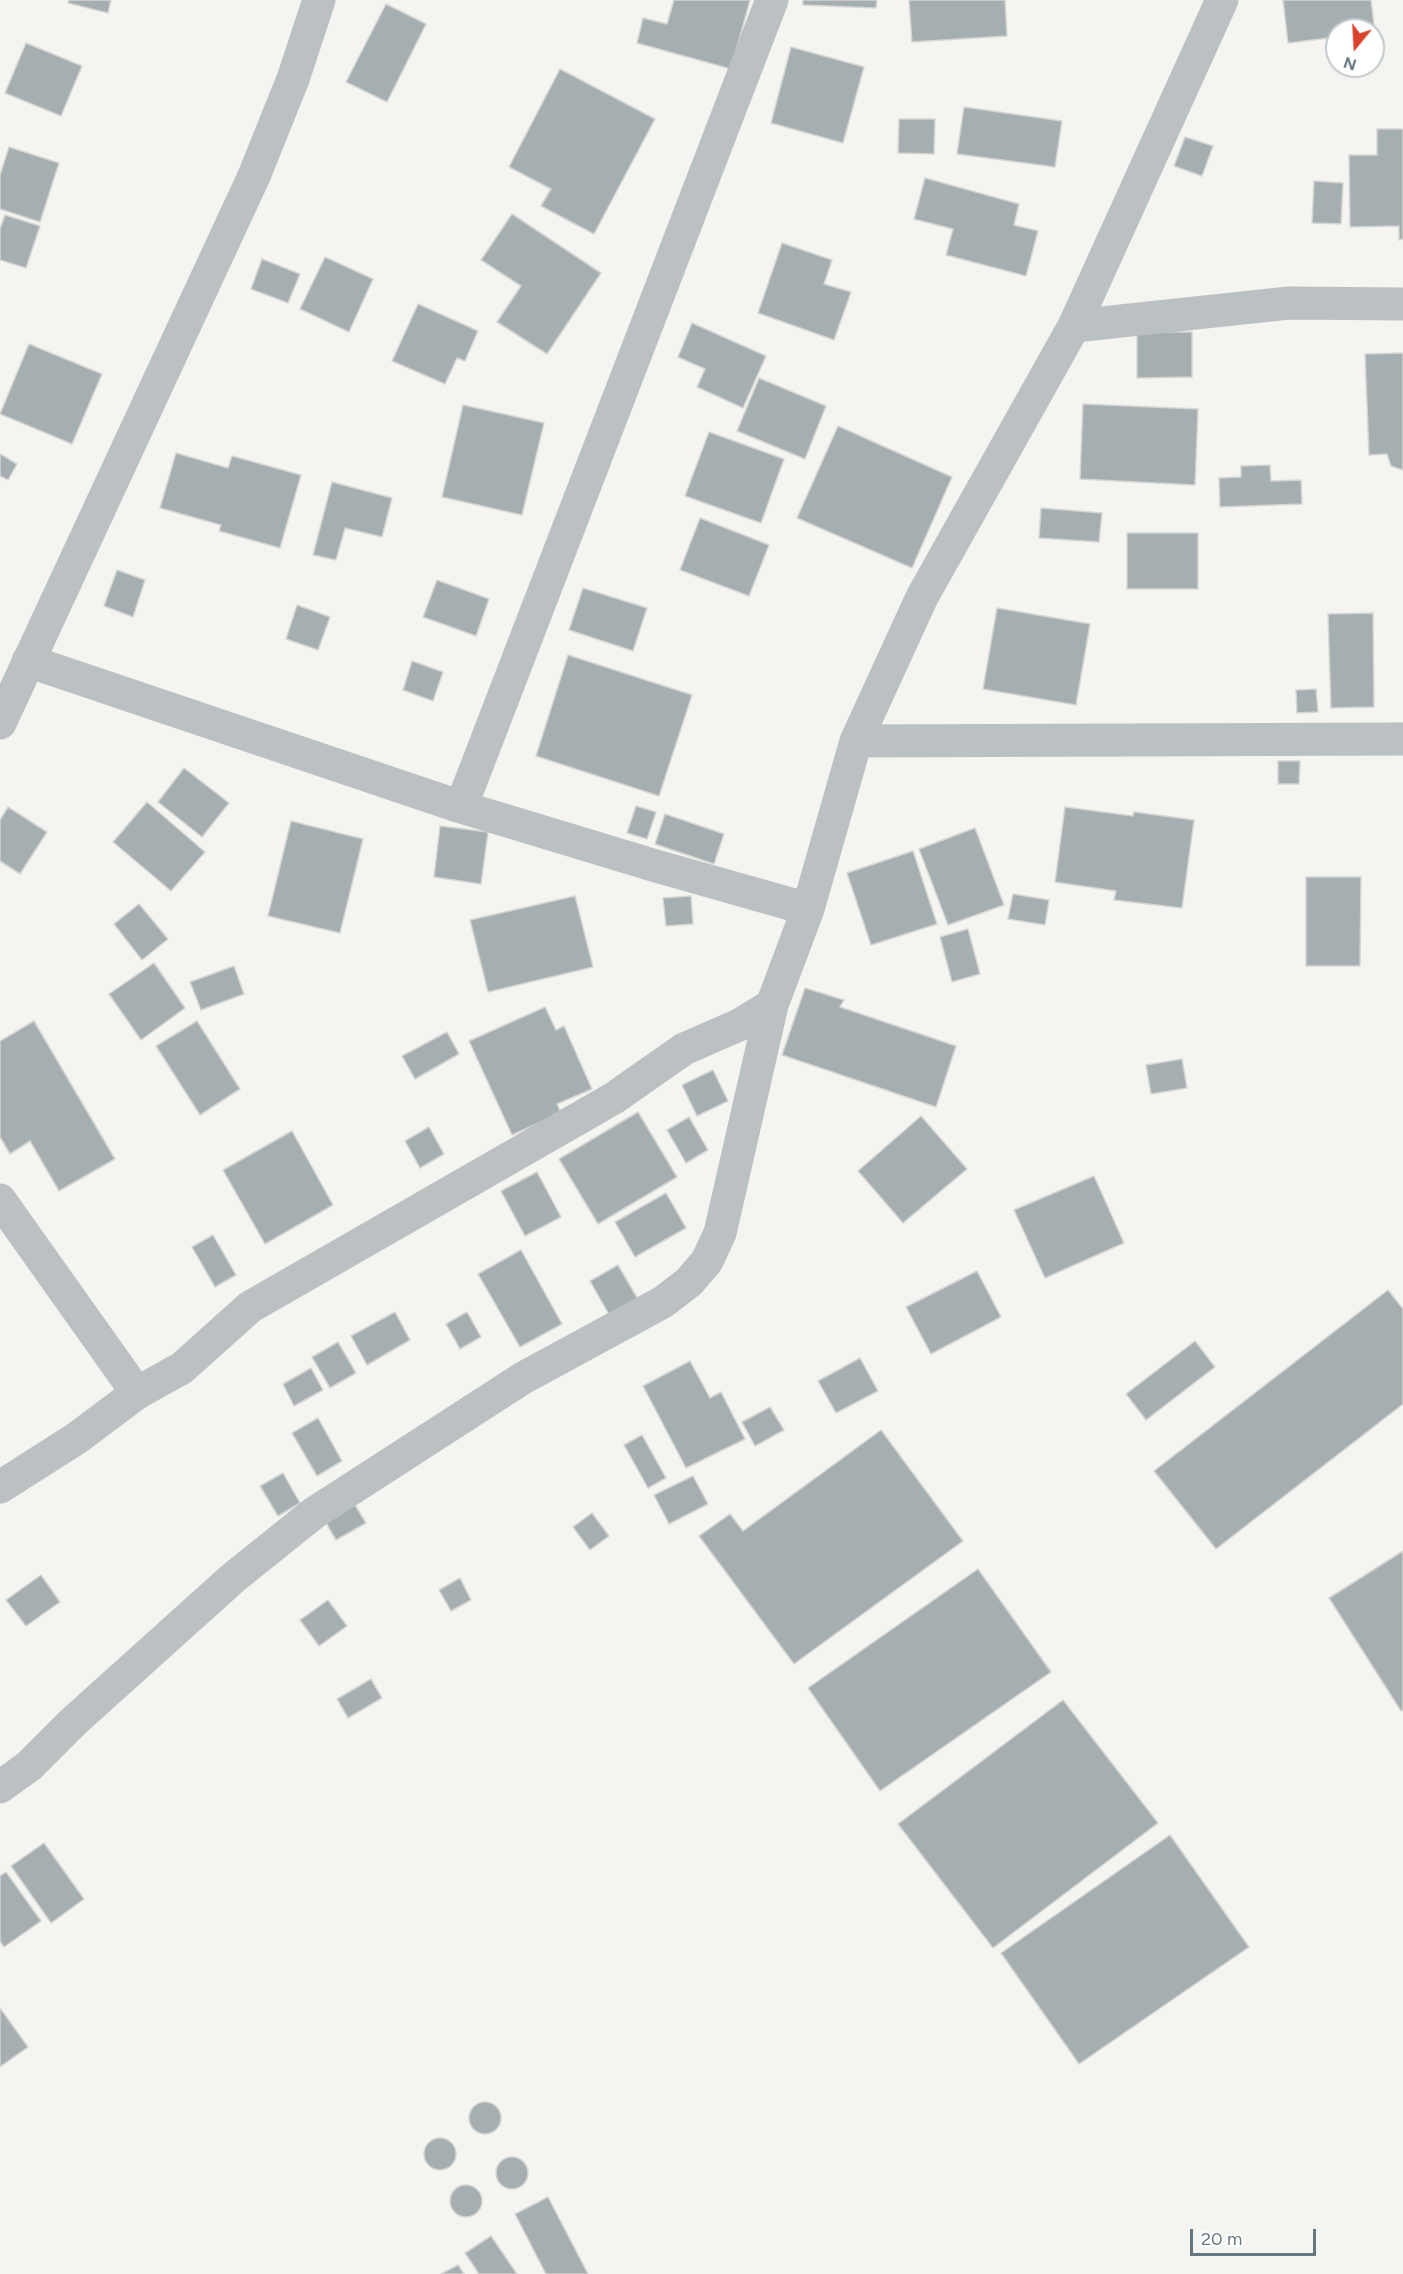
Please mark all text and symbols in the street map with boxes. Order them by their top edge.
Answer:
north arrow [1325,18,1385,78]
text: N [1341,53,1359,75]
scale bar [1193,2217,1319,2255]
text: 20 m [1201,2228,1242,2250]

